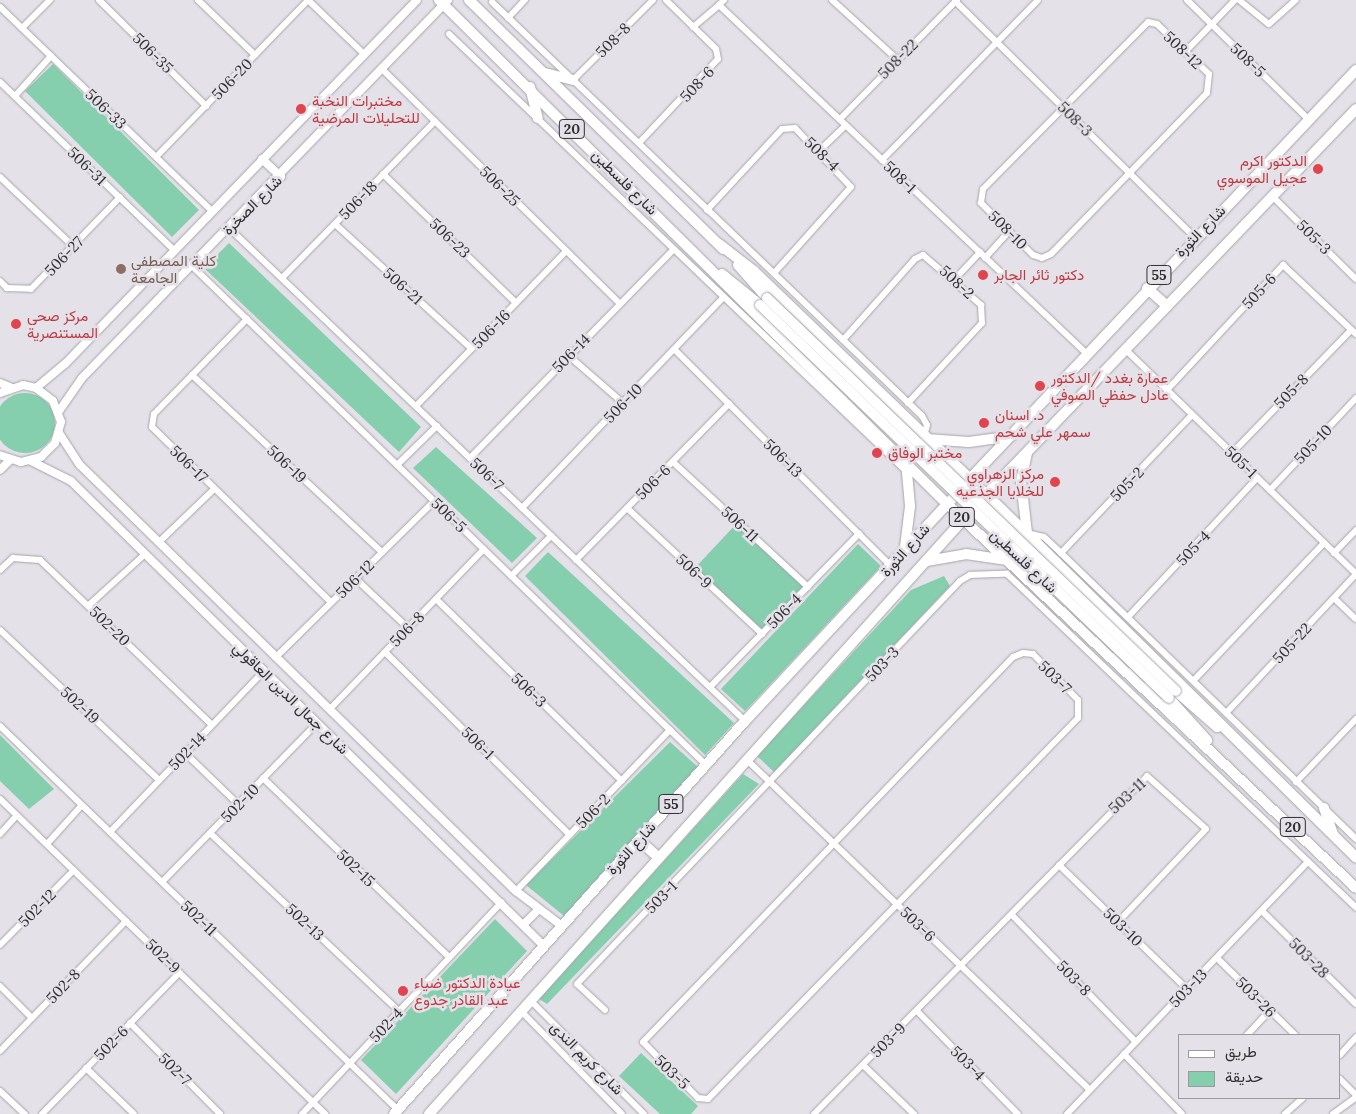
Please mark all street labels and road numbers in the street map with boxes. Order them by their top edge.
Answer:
street label: 508-8 [592,19,634,61]
street label: 508-12 [1160,27,1206,73]
street label: 506-35 [129,29,177,77]
street label: 508-22 [874,35,922,83]
street label: 508-5 [1227,39,1269,81]
street label: 506-20 [208,55,256,103]
street label: 508-6 [676,63,718,105]
street label: 506-33 [82,85,130,133]
street label: 508-3 [1054,98,1096,140]
road number: 20 [558,118,586,140]
street label: 508-4 [801,133,843,175]
street label: 506-31 [64,143,110,189]
street label: شارع فلسطين [588,145,662,219]
street label: 508-1 [880,157,920,197]
street label: 506-25 [476,162,524,210]
street label: شارع الصخرة [219,172,285,238]
street label: 506-18 [335,177,381,223]
street label: شارع الثورة [1171,201,1229,261]
street label: 508-10 [985,207,1031,253]
street label: 506-23 [426,214,474,262]
street label: 505-3 [1293,216,1335,258]
street label: 506-27 [41,232,87,280]
street label: 508-2 [936,261,978,303]
street label: 506-21 [380,264,426,308]
road number: 55 [1145,264,1173,286]
street label: 505-6 [1238,270,1280,312]
street label: 506-16 [468,306,514,352]
street label: 506-14 [548,330,594,376]
street label: 505-8 [1270,370,1312,412]
street label: 506-10 [600,380,646,426]
street label: 505-10 [1290,421,1336,467]
street label: 506-13 [760,435,806,481]
street label: 506-19 [264,441,310,487]
street label: 506-17 [166,442,212,486]
street label: 505-1 [1221,442,1261,482]
street label: 506-7 [467,454,507,494]
street label: 506-6 [632,461,674,503]
street label: 505-2 [1106,463,1148,505]
street label: 506-5 [428,494,470,536]
street label: 506-11 [718,502,762,546]
road number: 20 [948,506,976,528]
street label: شارع الثورة [877,520,933,580]
street label: شارع فلسطين [987,525,1061,597]
street label: 505-4 [1172,527,1214,569]
street label: 506-9 [672,550,716,592]
street label: 506-12 [332,556,378,602]
street label: 506-4 [763,590,805,632]
street label: 502-20 [86,602,134,650]
street label: 506-8 [386,608,428,650]
street label: 505-22 [1269,619,1315,667]
street label: شارع جمال الدين العاقولي [229,638,353,758]
street label: 503-3 [861,643,903,685]
street label: 503-7 [1035,657,1075,697]
street label: 506-3 [508,669,550,711]
street label: 502-19 [57,683,103,727]
street label: 506-1 [458,723,498,763]
street label: 502-14 [165,728,209,774]
street label: 503-11 [1105,775,1149,817]
street label: 502-10 [217,780,263,826]
street label: 506-2 [572,790,614,832]
road number: 55 [657,792,685,816]
road number: 20 [1279,816,1307,839]
street label: شارع الثورة [603,818,659,878]
street label: 502-15 [333,846,379,890]
street label: 503-1 [641,877,681,917]
street label: 502-12 [15,886,59,930]
street label: 502-11 [177,897,221,939]
street label: 502-13 [282,900,328,944]
street label: 503-6 [897,903,939,945]
street label: 503-10 [1100,904,1146,950]
street label: 503-28 [1285,934,1333,982]
street label: 502-9 [142,935,184,977]
street label: 503-8 [1053,957,1095,999]
street label: 502-8 [42,965,84,1007]
street label: 503-13 [1165,965,1211,1011]
street label: 503-26 [1232,973,1280,1021]
street label: 502-4 [366,1004,406,1046]
street label: شارع كريم الندى [547,1018,627,1098]
street label: 503-9 [867,1019,909,1061]
street label: 502-6 [90,1022,132,1064]
street label: 503-4 [947,1042,989,1084]
street label: 502-7 [155,1049,195,1089]
street label: 503-5 [651,1051,693,1093]

